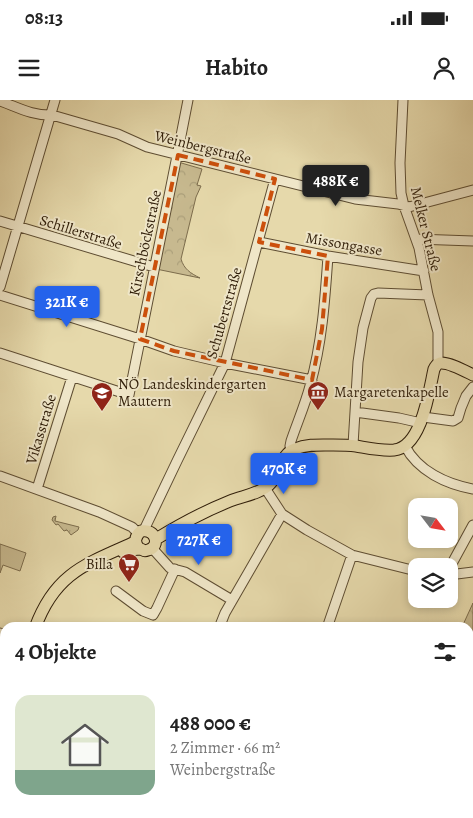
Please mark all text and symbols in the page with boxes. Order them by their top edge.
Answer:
text: 08:13 [25,5,63,31]
text: Habito [205,53,268,83]
icon: menu [15,54,43,82]
icon: person [430,54,458,82]
street label: Weinbergstraße [152,125,254,169]
pin: 488K € [295,164,377,207]
text: 488K € [313,170,359,192]
street label: Melker Straße [406,185,446,274]
street label: Kirschböckstraße [124,188,166,298]
street label: Schillerstraße [37,210,125,254]
street label: Missongasse [304,227,384,261]
street label: Schubertstraße [201,265,247,361]
pin: 321K € [26,286,108,328]
text: 321K € [46,291,88,313]
place label: NÖ Landeskindergarten Mautern [118,374,266,411]
museum icon: Margaretenkapelle [306,380,330,411]
school or university icon: NÖ Landeskindergarten Mautern [90,381,114,412]
place label: Margaretenkapelle [334,382,449,402]
street label: Vikasstraße [21,391,61,467]
pin: 470K € [243,452,325,495]
text: 470K € [262,458,306,480]
north arrow [408,498,458,548]
map controls [408,498,458,608]
pin: 727K € [158,524,240,566]
text: 727K € [177,529,221,551]
supermarket icon: Billa [117,552,141,583]
place label: Billa [86,554,113,574]
button: layers [408,558,458,608]
text: 4 Objekte [15,638,96,666]
icon: filters [431,638,459,666]
text: 488 000 € [170,709,251,737]
icon: home [55,715,115,775]
text: 2 Zimmer · 66 m² [170,737,280,759]
text: Weinbergstraße [170,759,275,781]

